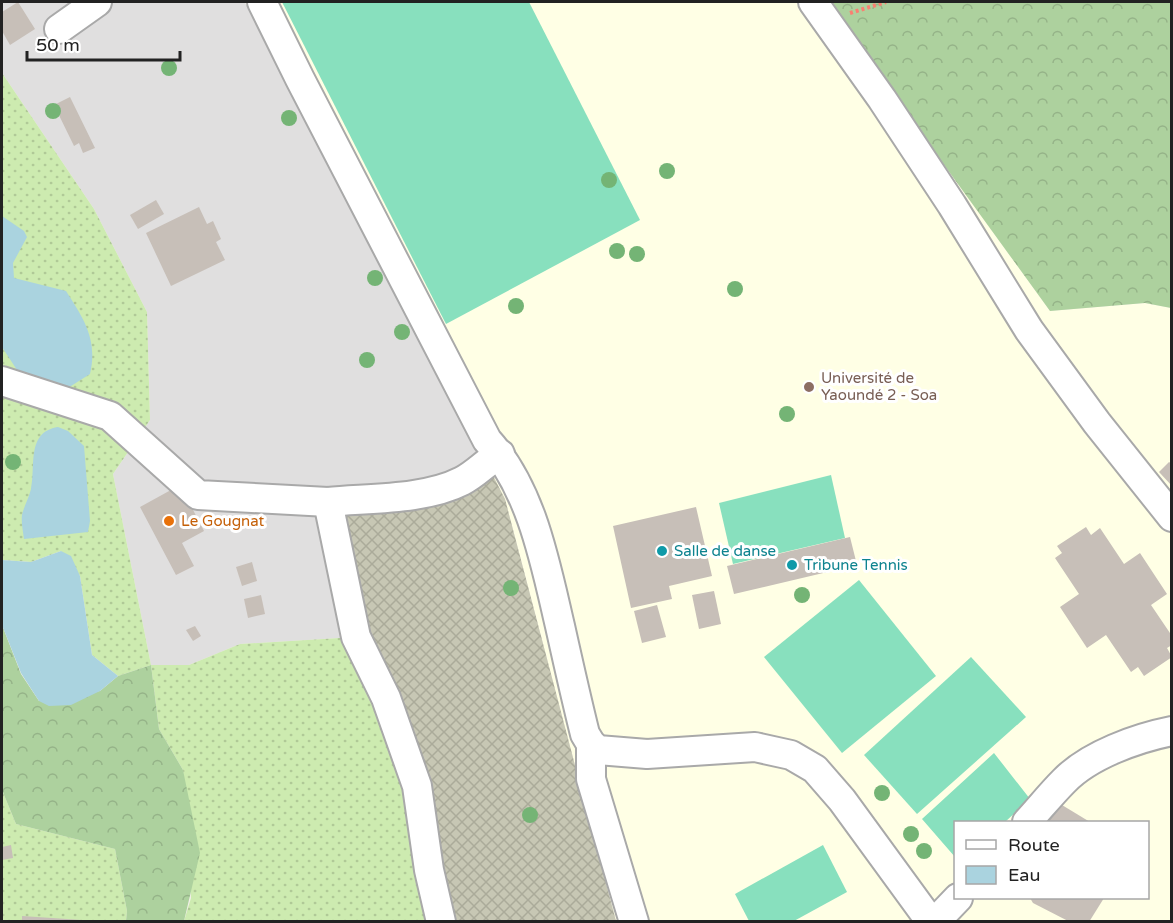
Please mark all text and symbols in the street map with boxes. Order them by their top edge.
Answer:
scale bar [27,24,180,62]
text: 50 m [36,34,80,56]
place label: Université de Yaoundé 2 - Soa [821,369,937,404]
marker: Université de Yaoundé 2 - Soa [802,380,816,394]
place label: Le Gougnat [181,512,264,530]
marker: Le Gougnat [162,514,176,528]
place label: Salle de danse [674,542,776,560]
marker: Salle de danse [655,544,669,558]
place label: Tribune Tennis [804,556,908,574]
marker: Tribune Tennis [785,558,799,572]
legend [954,821,1149,899]
text: Route [1008,834,1060,856]
text: Eau [1008,864,1040,886]

